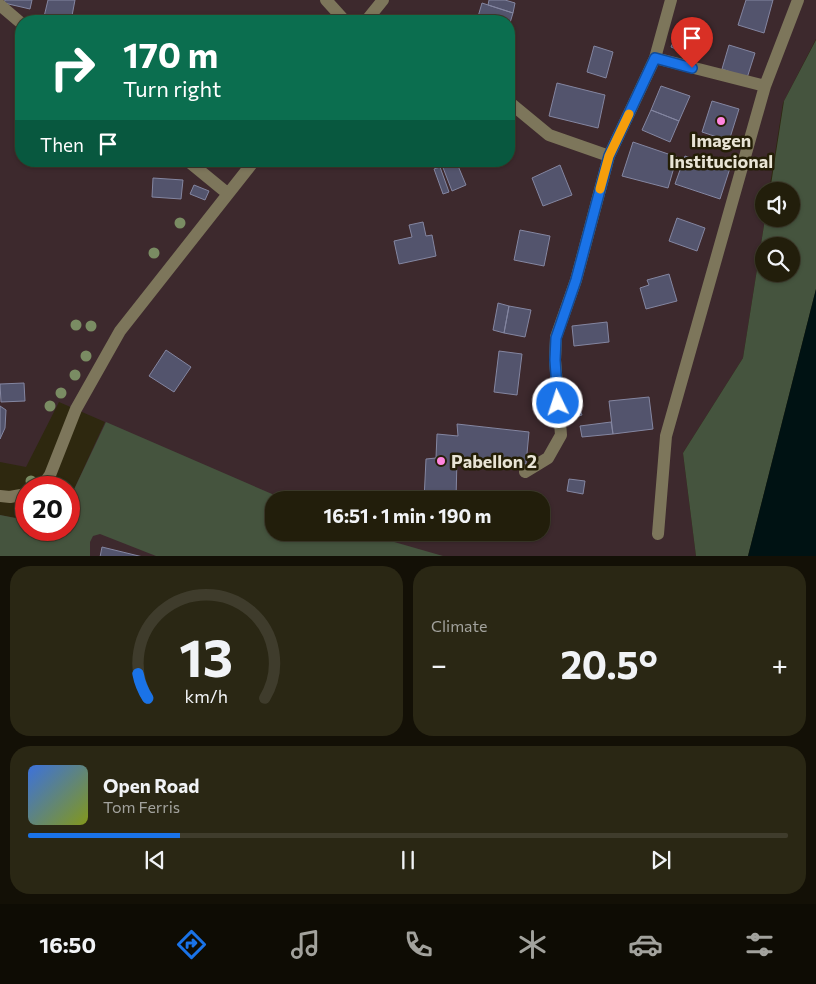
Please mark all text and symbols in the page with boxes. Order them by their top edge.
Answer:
pin [671,17,713,68]
icon: arrive [678,24,706,52]
text: 170 m [123,32,218,75]
icon: right [40,35,105,100]
text: Turn right [123,75,221,102]
marker: Imagen Institucional [715,115,727,127]
place label: Imagen Institucional [669,129,773,172]
icon: arrive [94,130,122,158]
text: Then [40,133,84,156]
map controls [755,182,800,282]
button: sound [755,182,800,227]
button: search [755,237,800,282]
position arrow [531,376,583,428]
place label: Pabellon 2 [451,450,537,472]
marker: Pabellon 2 [435,455,447,467]
speed limit sign: 20 [15,476,80,541]
text: 16:51 · 1 min · 190 m [324,504,491,527]
text: Climate [431,616,487,635]
text: 13 [180,624,233,688]
text: 20.5° [560,640,658,687]
text: − [431,647,447,681]
text: + [772,647,788,681]
text: km/h [185,685,228,707]
text: Open Road [103,774,199,797]
text: Tom Ferris [103,797,180,816]
icon: previous [141,846,169,874]
icon: pause [394,846,422,874]
icon: next [647,846,675,874]
icon: directions [174,927,209,962]
icon: music [288,927,323,962]
icon: phone [401,927,436,962]
icon: climate [515,927,550,962]
icon: car [628,927,663,962]
icon: filters [742,927,777,962]
text: 16:50 [39,931,96,958]

